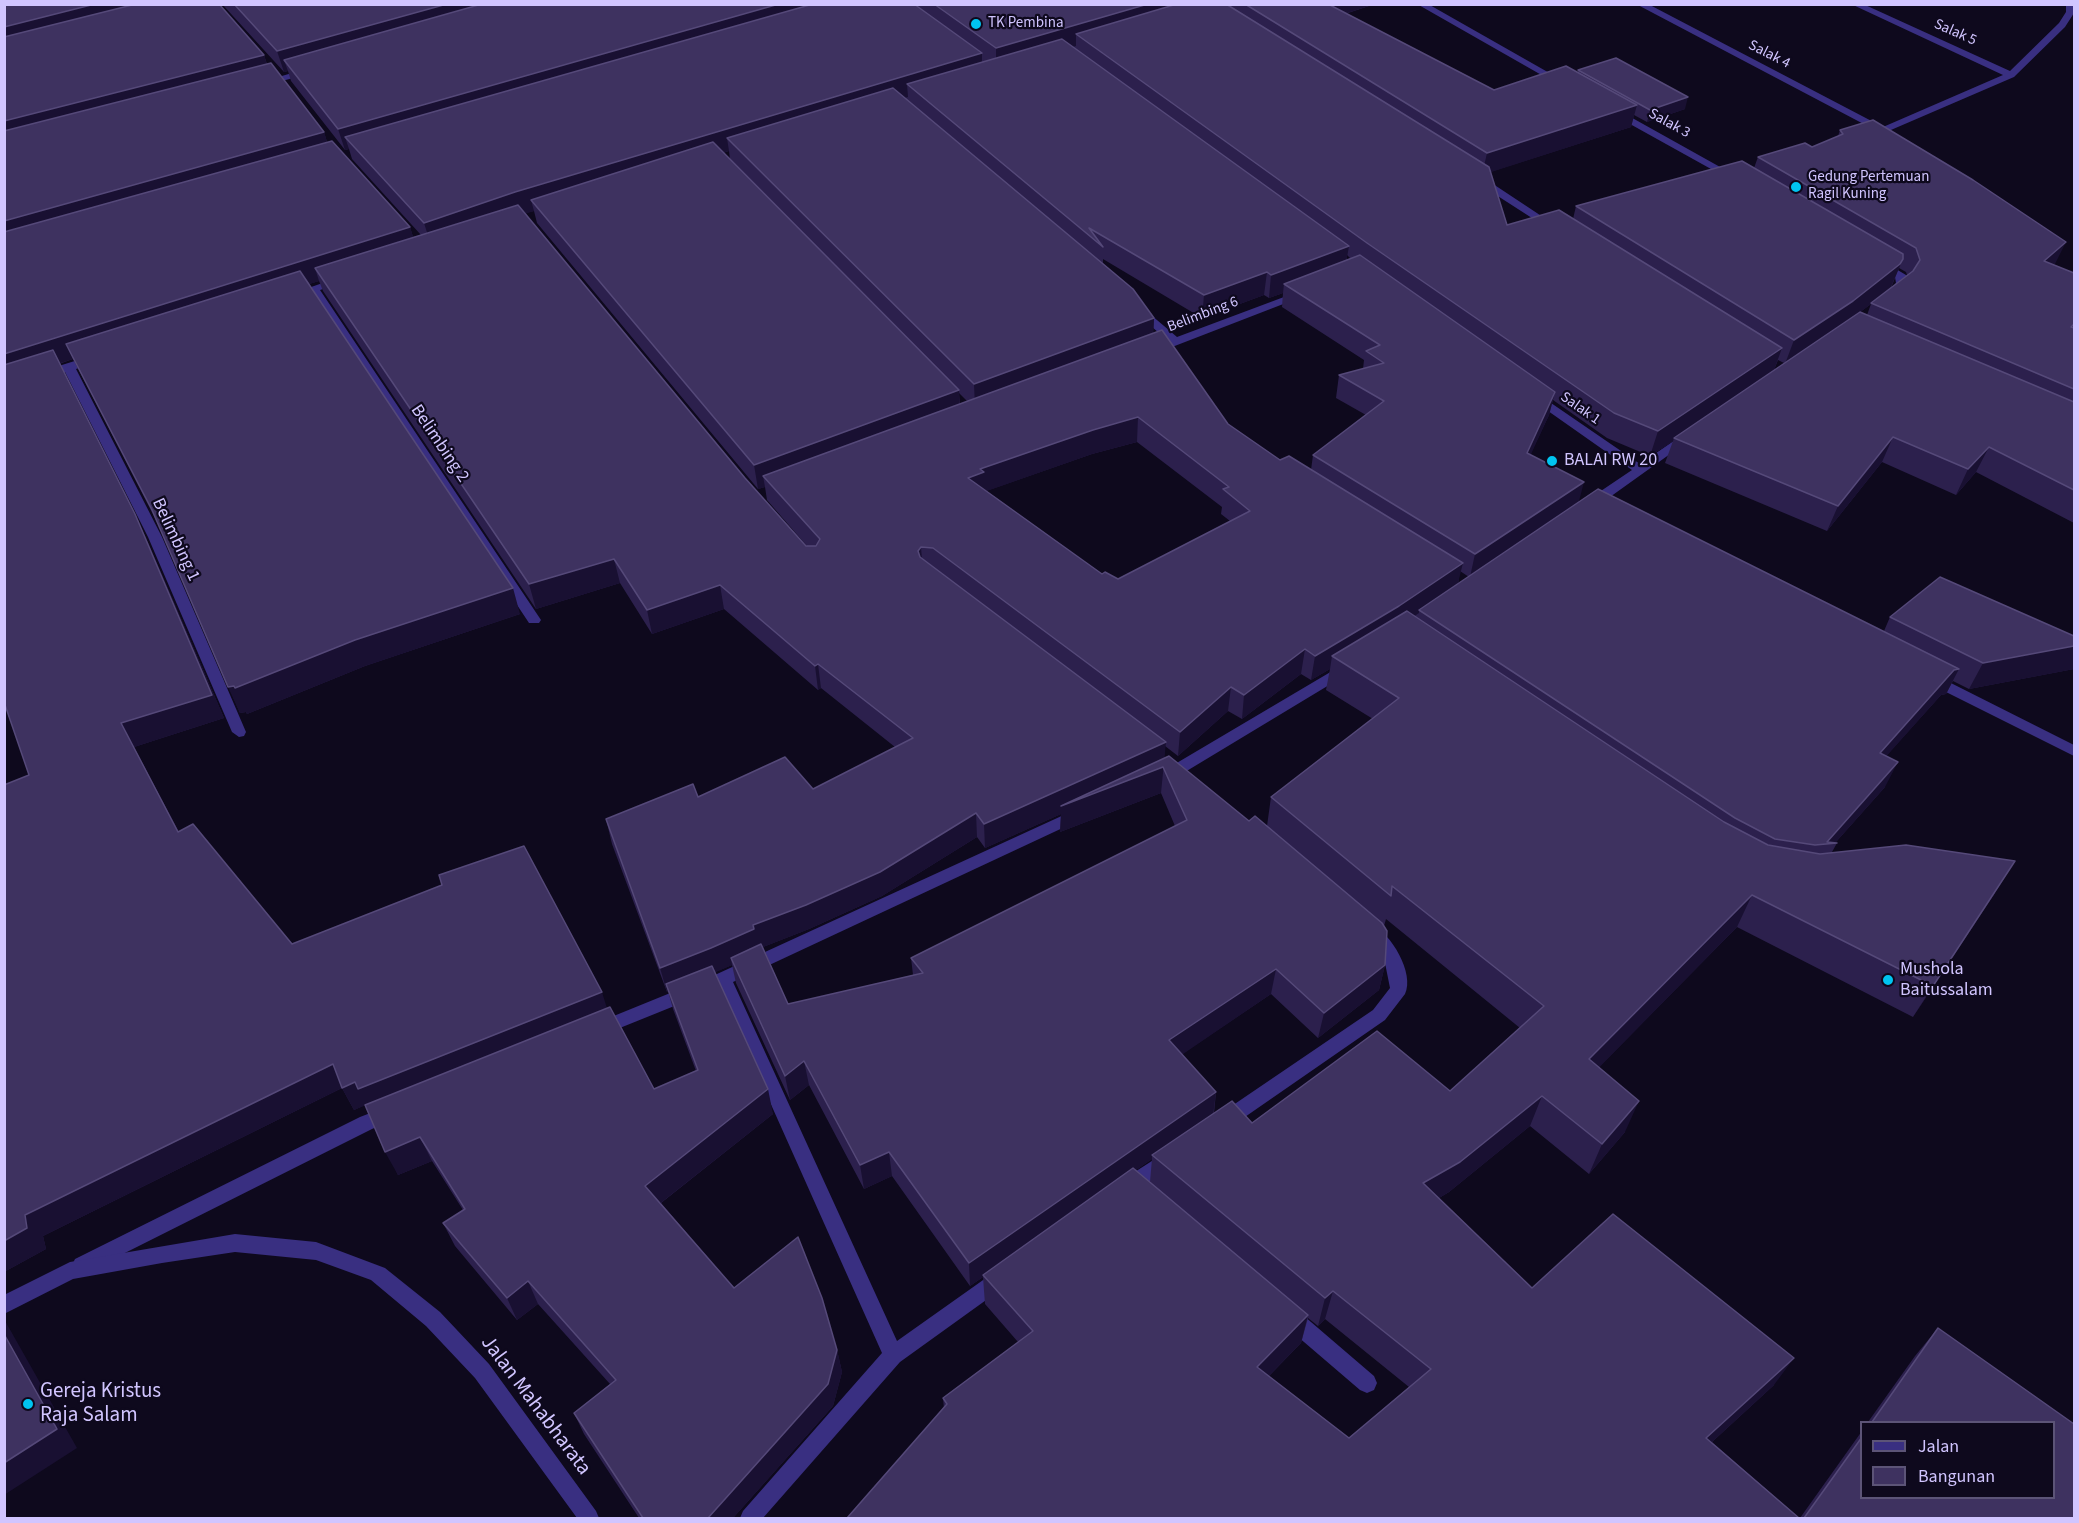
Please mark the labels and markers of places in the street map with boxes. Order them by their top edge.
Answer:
place label: TK Pembina [988,15,1063,33]
marker: TK Pembina [969,17,983,31]
place label: Gedung Pertemuan Ragil Kuning [1808,169,1929,204]
marker: Gedung Pertemuan Ragil Kuning [1789,180,1803,194]
place label: BALAI RW 20 [1564,450,1657,472]
marker: BALAI RW 20 [1545,454,1559,468]
place label: Mushola Baitussalam [1900,959,1993,1002]
marker: Mushola Baitussalam [1881,973,1895,987]
place label: Gereja Kristus Raja Salam [40,1379,161,1429]
marker: Gereja Kristus Raja Salam [21,1397,35,1411]

